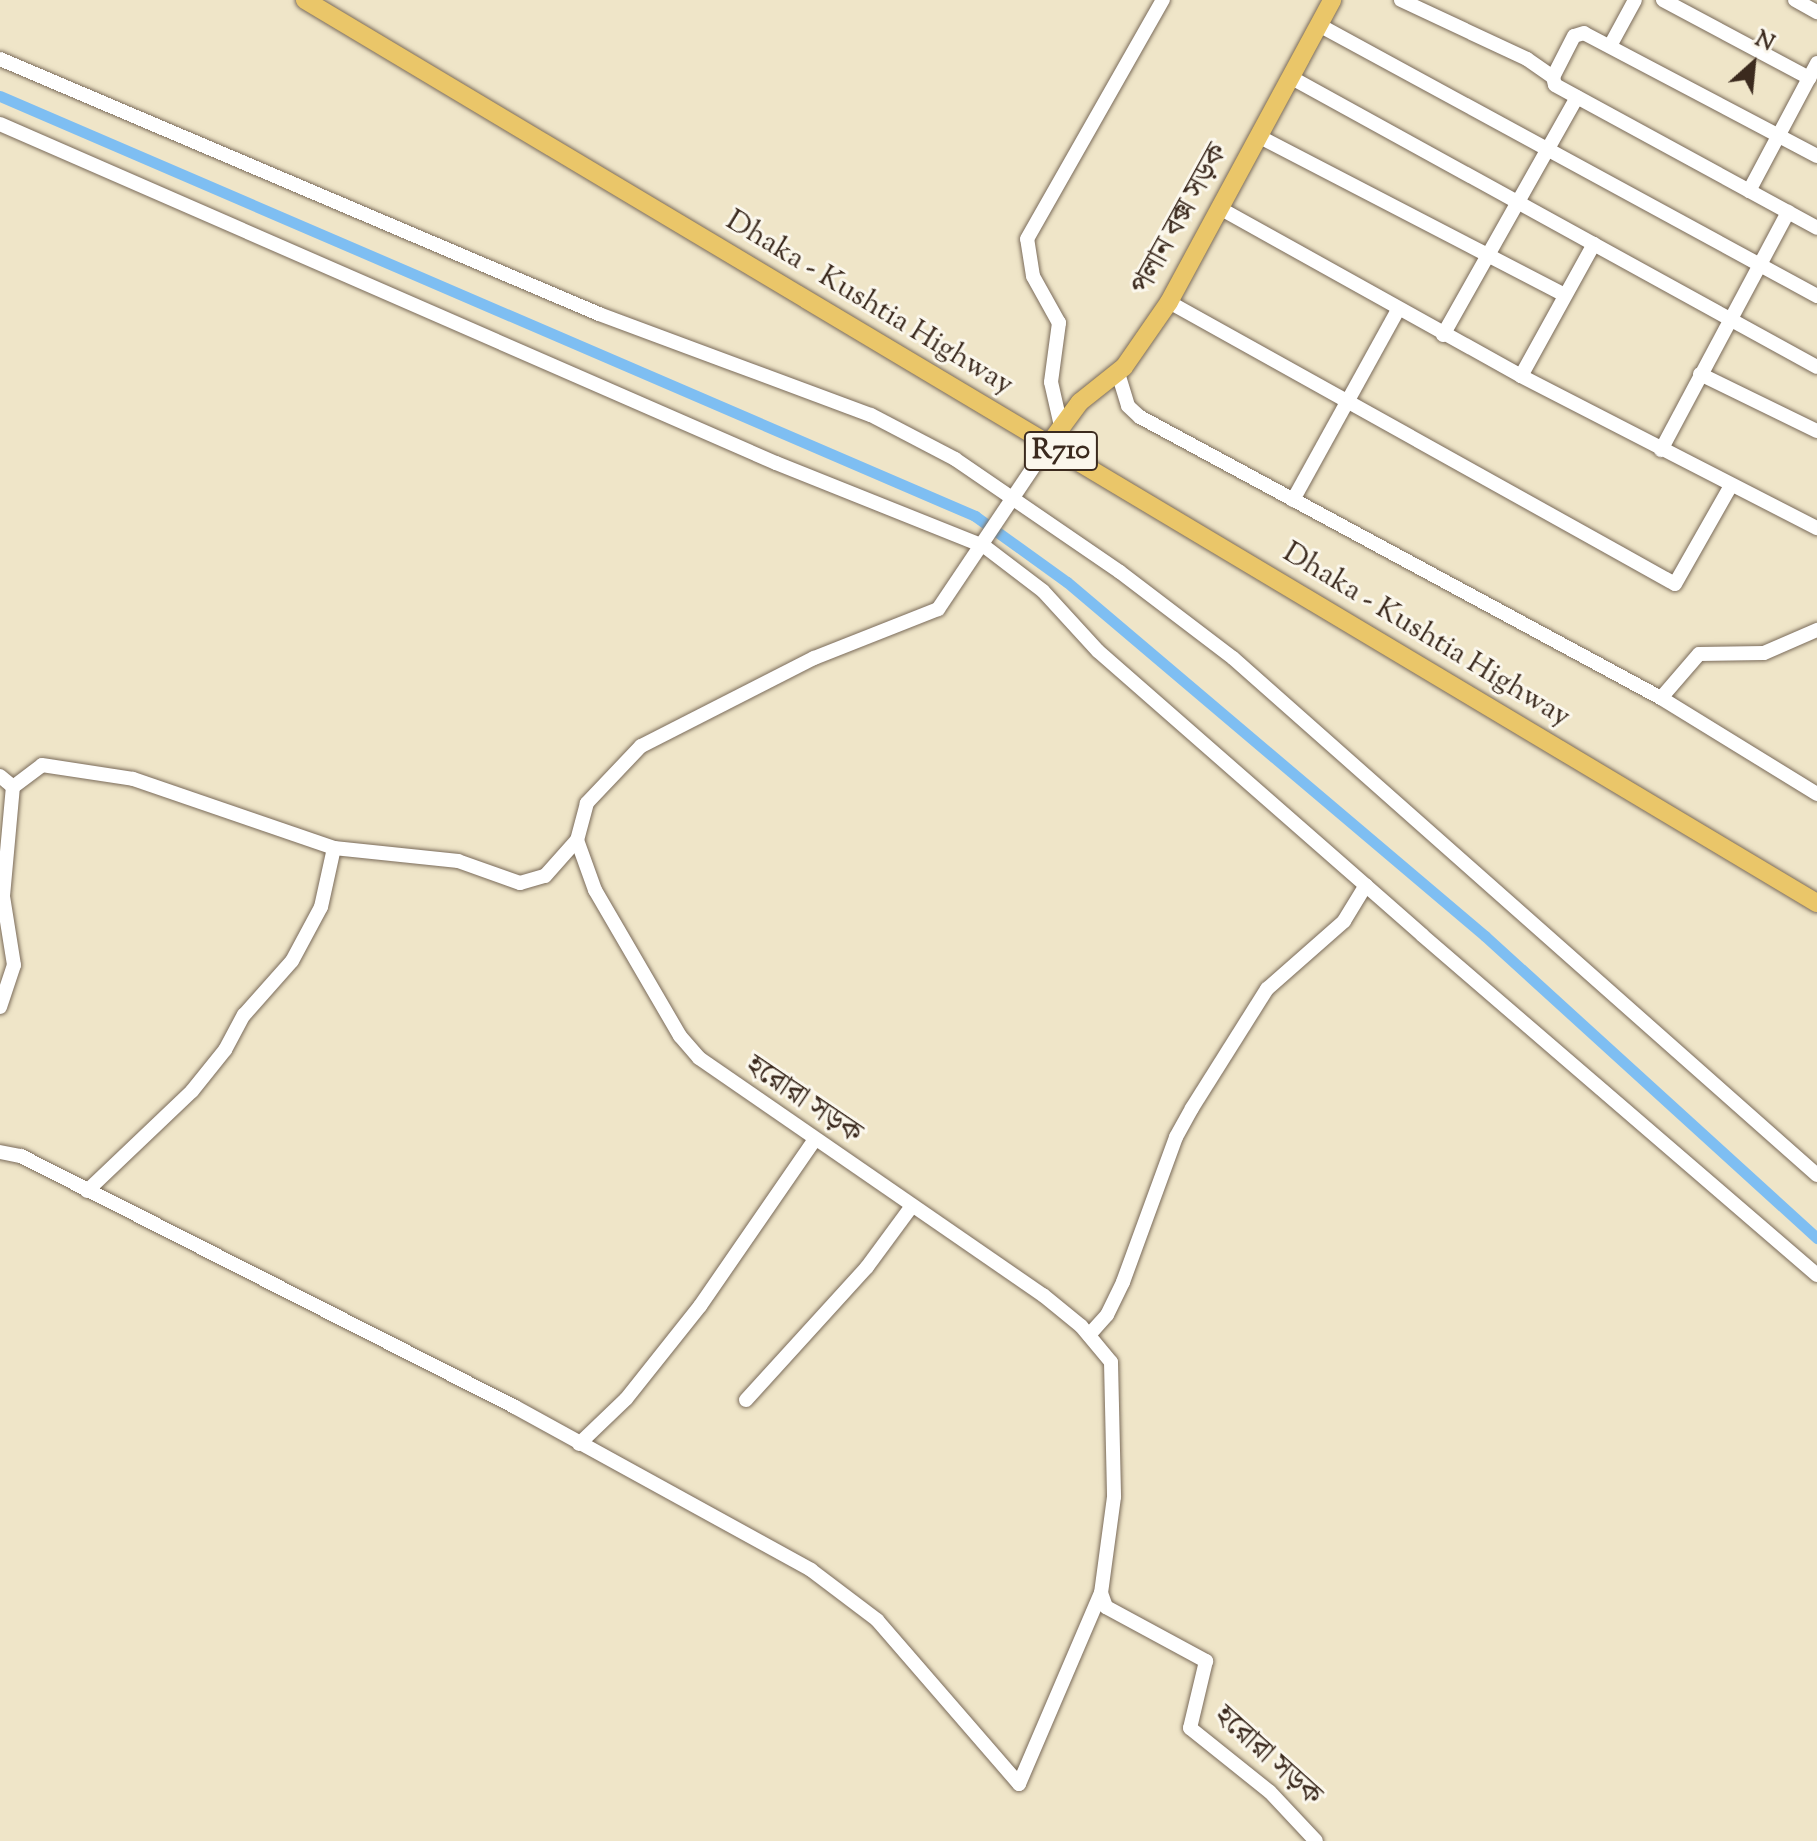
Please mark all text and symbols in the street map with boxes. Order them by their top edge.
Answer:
north arrow [1713,24,1793,104]
text: N [1749,24,1779,61]
street label: পলান বক্স সড়ক [1125,138,1237,302]
street label: Dhaka - Kushtia Highway [719,204,1019,404]
road number: R710 [1023,427,1099,475]
street label: Dhaka - Kushtia Highway [1276,536,1576,736]
street label: হরোরা সড়ক [738,1049,868,1153]
street label: হরোরা সড়ক [1206,1699,1328,1815]

